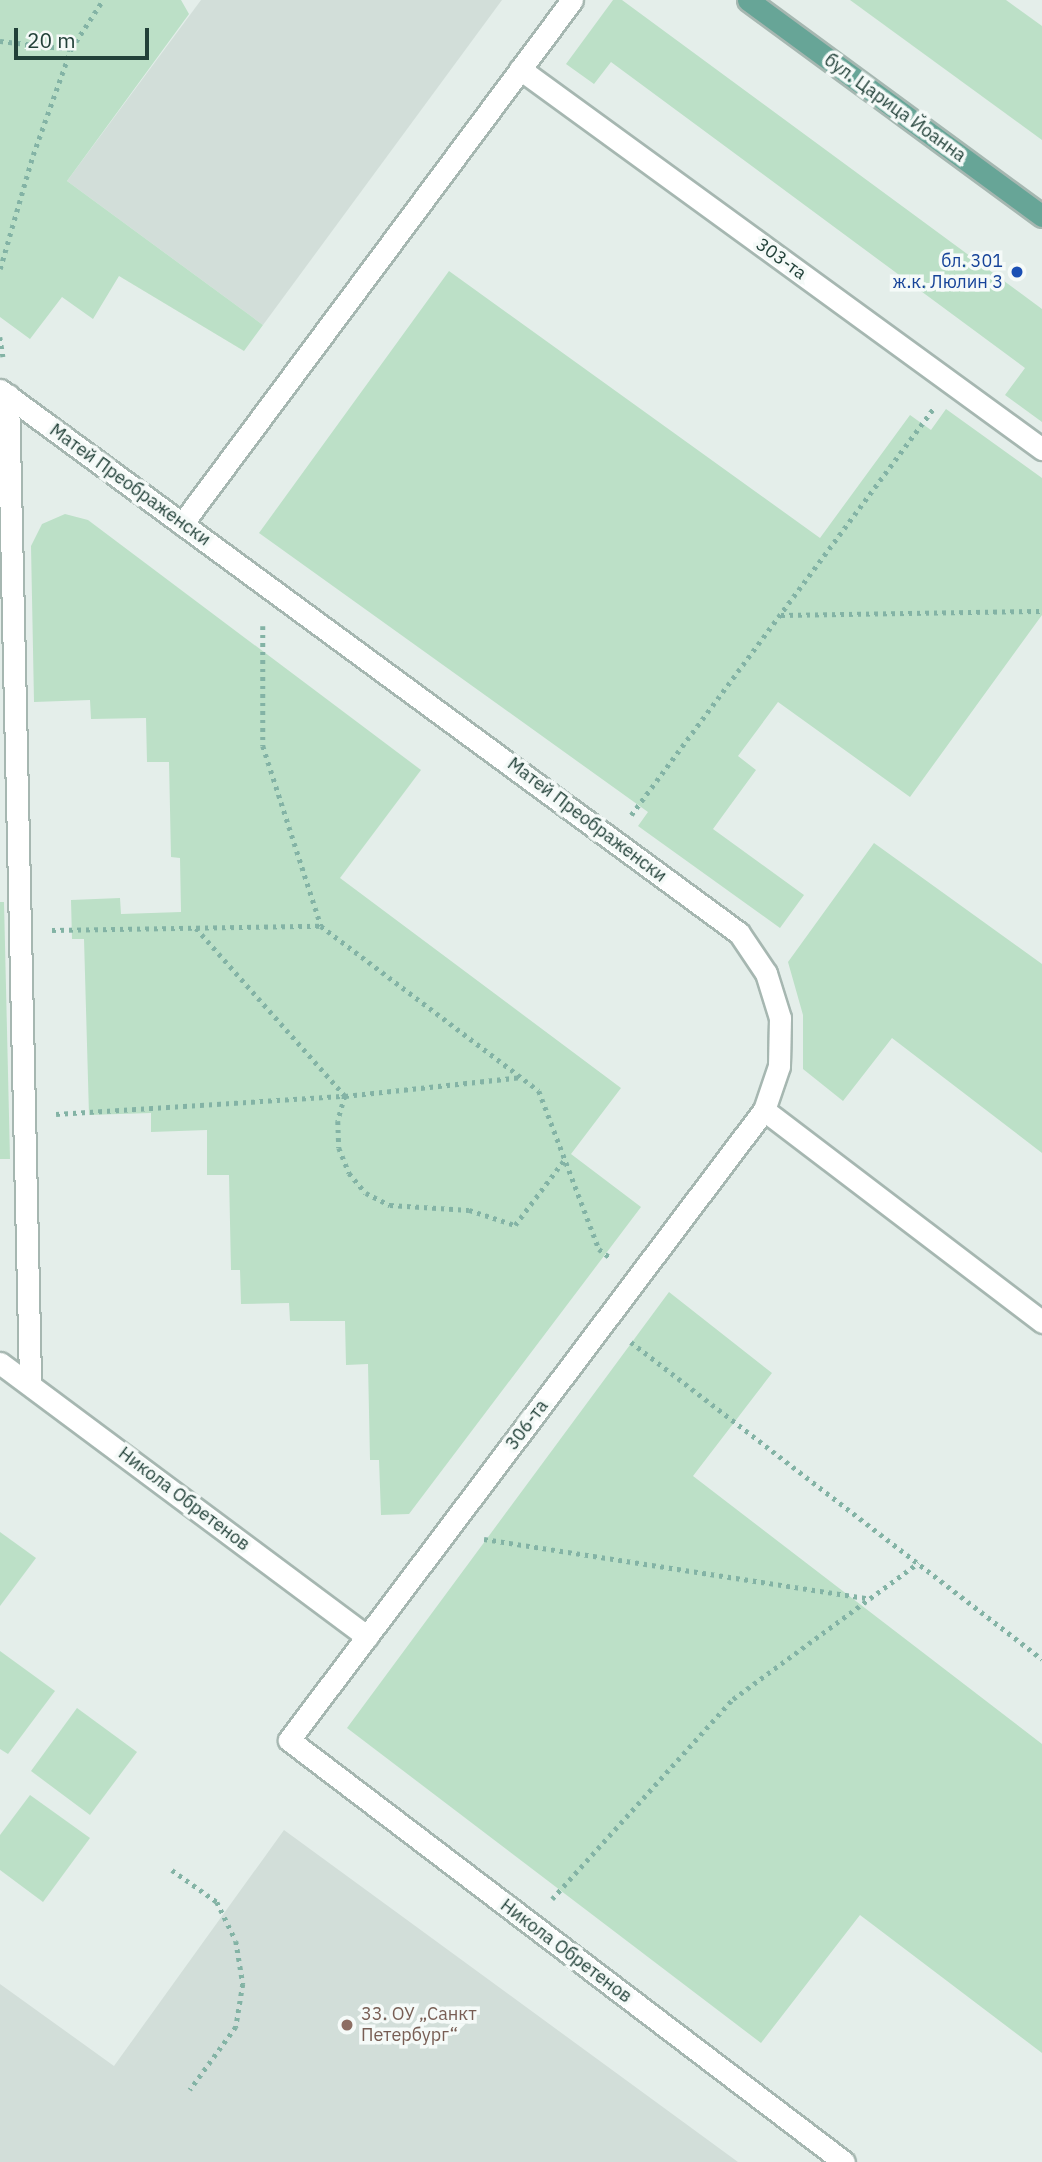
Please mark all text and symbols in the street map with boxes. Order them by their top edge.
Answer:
scale bar [18,14,152,58]
text: 20 m [27,26,76,54]
street label: бул. Царица Йоанна [820,49,970,167]
street label: 303-та [752,234,810,284]
place label: бл. 301 ж.к. Люлин 3 [893,251,1003,294]
marker: бл. 301 ж.к. Люлин 3 [1009,264,1025,280]
street label: Матей Преображенски [45,419,215,551]
street label: Матей Преображенски [503,753,671,887]
street label: 306-та [501,1396,553,1454]
street label: Никола Обретенов [114,1443,254,1555]
street label: Никола Обретенов [496,1895,636,2007]
place label: 33. ОУ „Санкт Петербург“ [361,2004,477,2046]
marker: 33. ОУ „Санкт Петербург“ [339,2017,355,2033]

